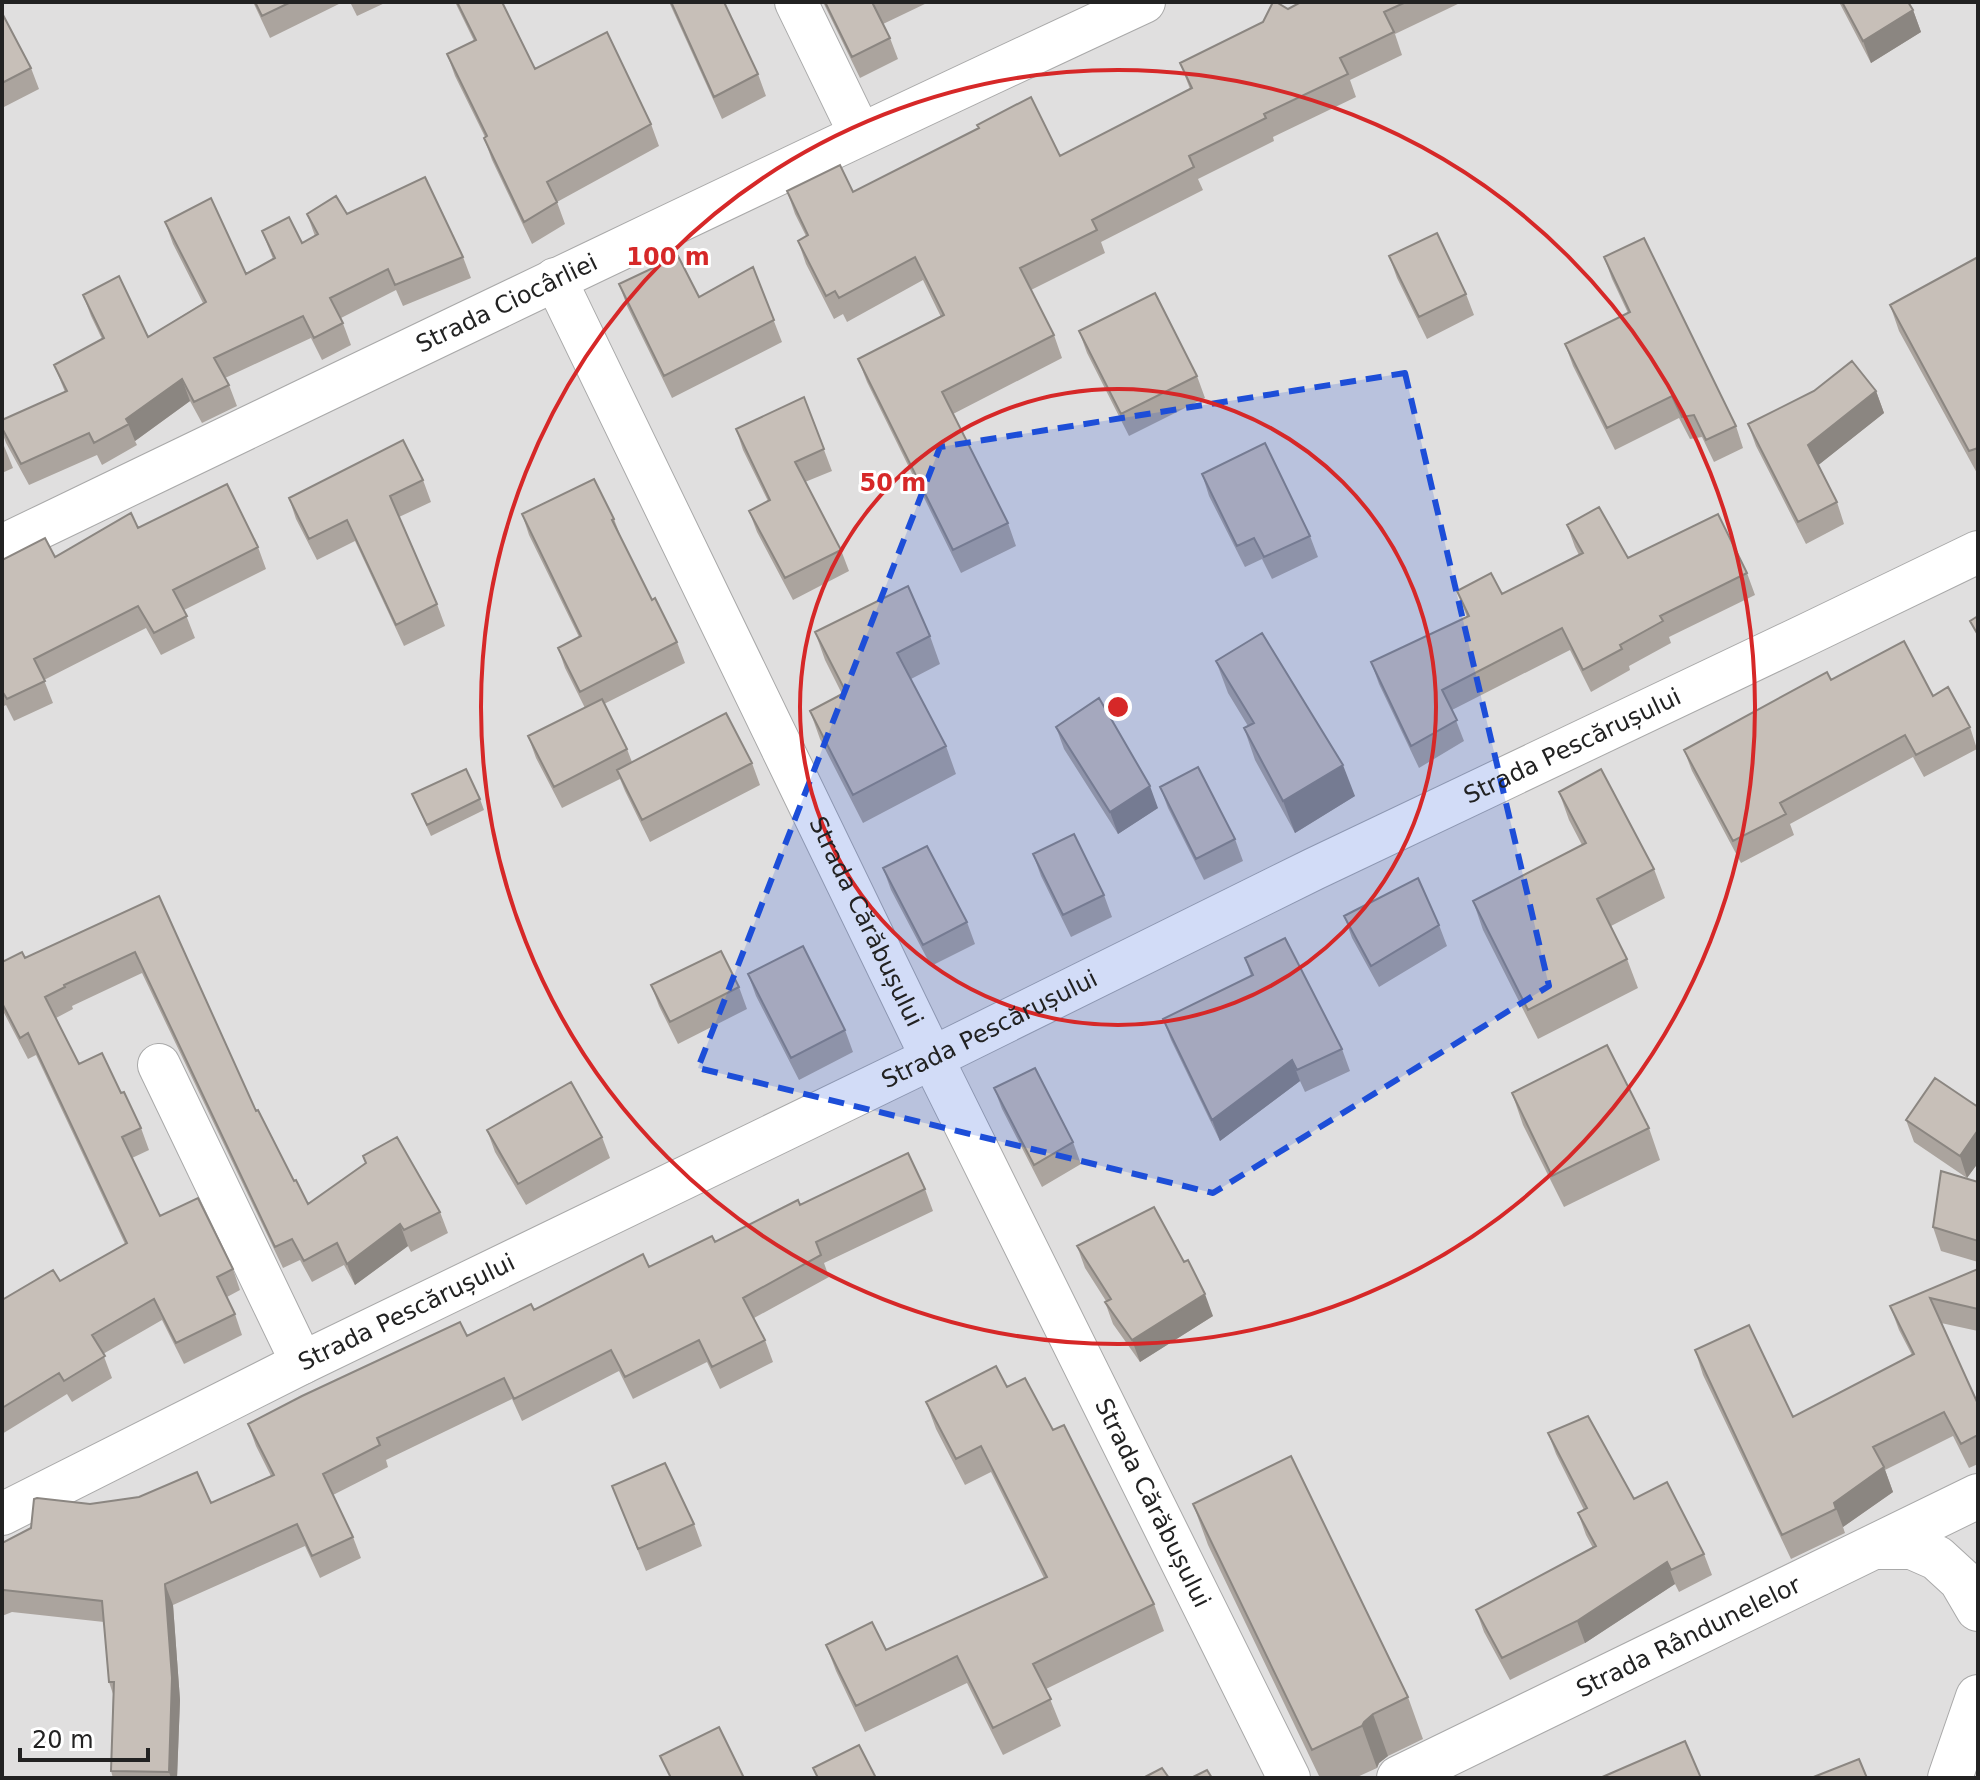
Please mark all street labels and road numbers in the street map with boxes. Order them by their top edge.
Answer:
street label: Strada Ciocârliei [412,248,602,359]
street label: Strada Pescărușului [1459,683,1685,810]
street label: Strada Cărăbușului [803,812,929,1031]
street label: Strada Pescărușului [877,964,1102,1094]
street label: Strada Pescărușului [294,1248,519,1377]
street label: Strada Cărăbușului [1089,1394,1216,1612]
street label: Strada Rândunelelor [1572,1570,1805,1703]

